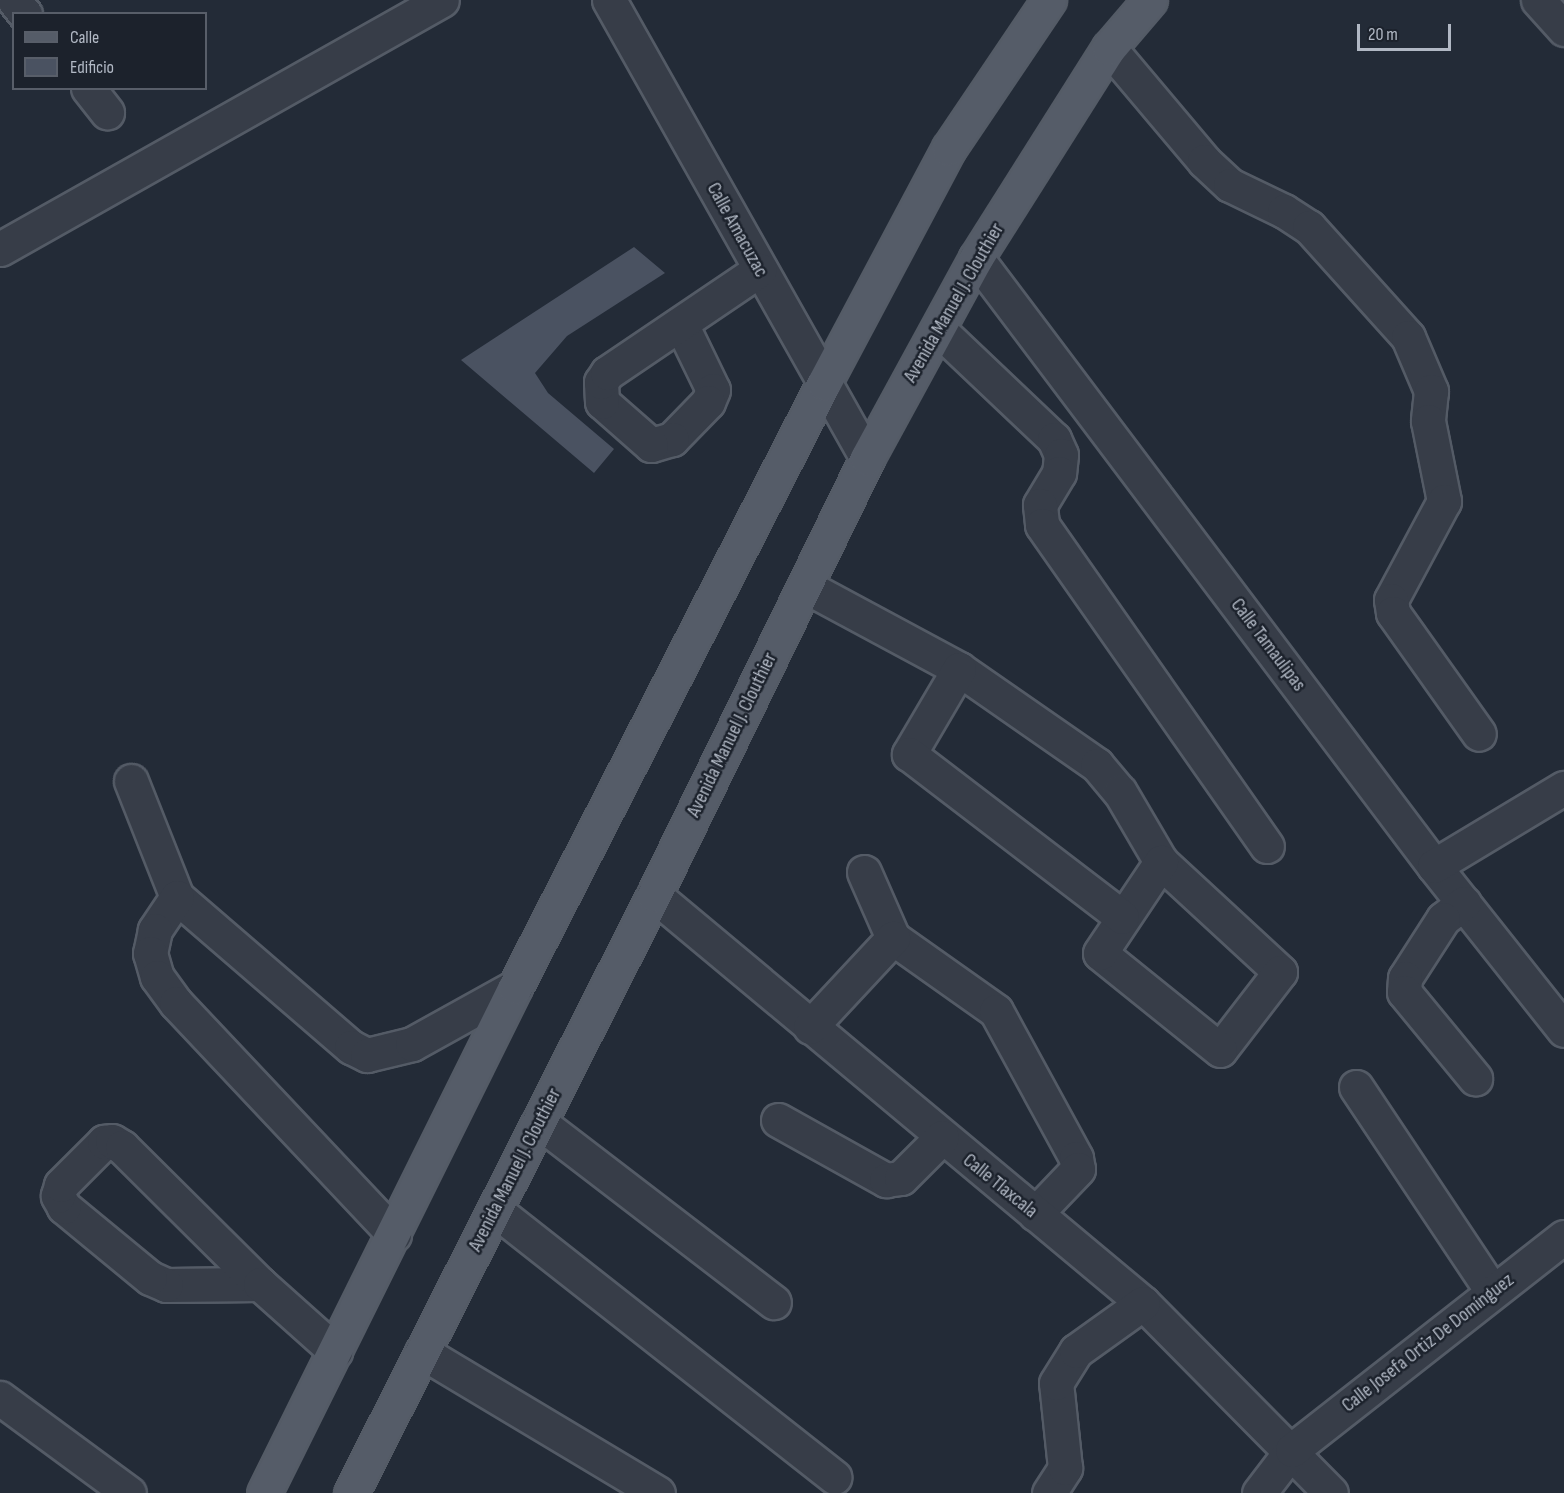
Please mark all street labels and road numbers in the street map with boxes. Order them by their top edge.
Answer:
street label: Calle Amacuzac [701,179,773,281]
street label: Avenida Manuel J. Clouthier [899,219,1009,387]
street label: Calle Tamaulipas [1225,594,1311,696]
street label: Avenida Manuel J. Clouthier [682,649,782,821]
street label: Avenida Manuel J. Clouthier [463,1084,567,1256]
street label: Calle Tlaxcala [958,1149,1042,1223]
street label: Calle Josefa Ortiz De Domínguez [1337,1268,1519,1418]

